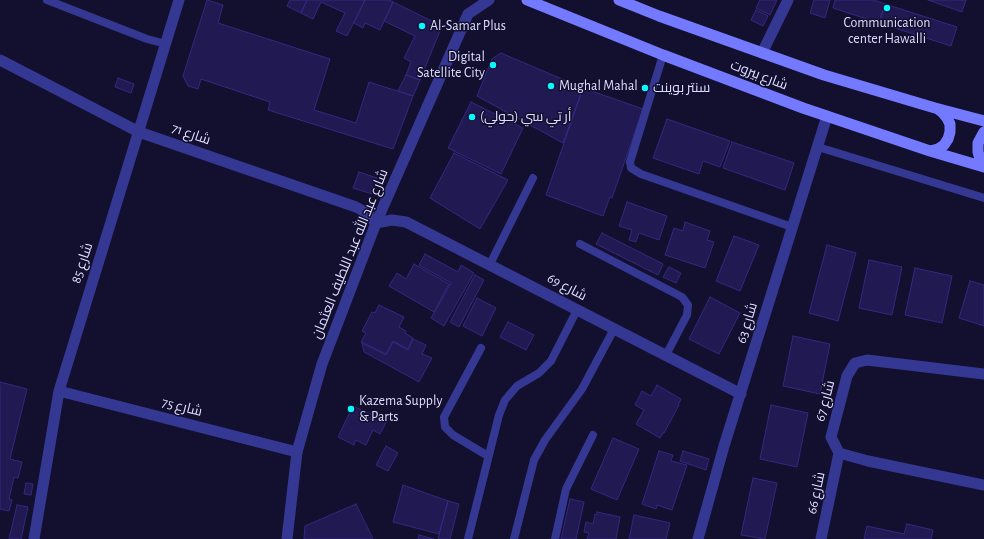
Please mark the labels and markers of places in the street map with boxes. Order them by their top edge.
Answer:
marker: Communication center Hawalli [882,3,892,13]
place label: Communication center Hawalli [843,15,931,48]
place label: Al-Samar Plus [430,18,506,34]
marker: Al-Samar Plus [417,21,427,31]
place label: Digital Satellite City [417,49,485,82]
marker: Digital Satellite City [488,60,498,70]
place label: Mughal Mahal [559,78,638,94]
place label: سنتر بوينت [653,80,710,96]
marker: Mughal Mahal [546,81,556,91]
marker: سنتر بوينت [640,83,650,93]
place label: أر تي سي (حولي) [480,109,572,125]
marker: أر تي سي (حولي) [467,112,477,122]
place label: Kazema Supply & Parts [359,393,442,426]
marker: Kazema Supply & Parts [346,404,356,414]

